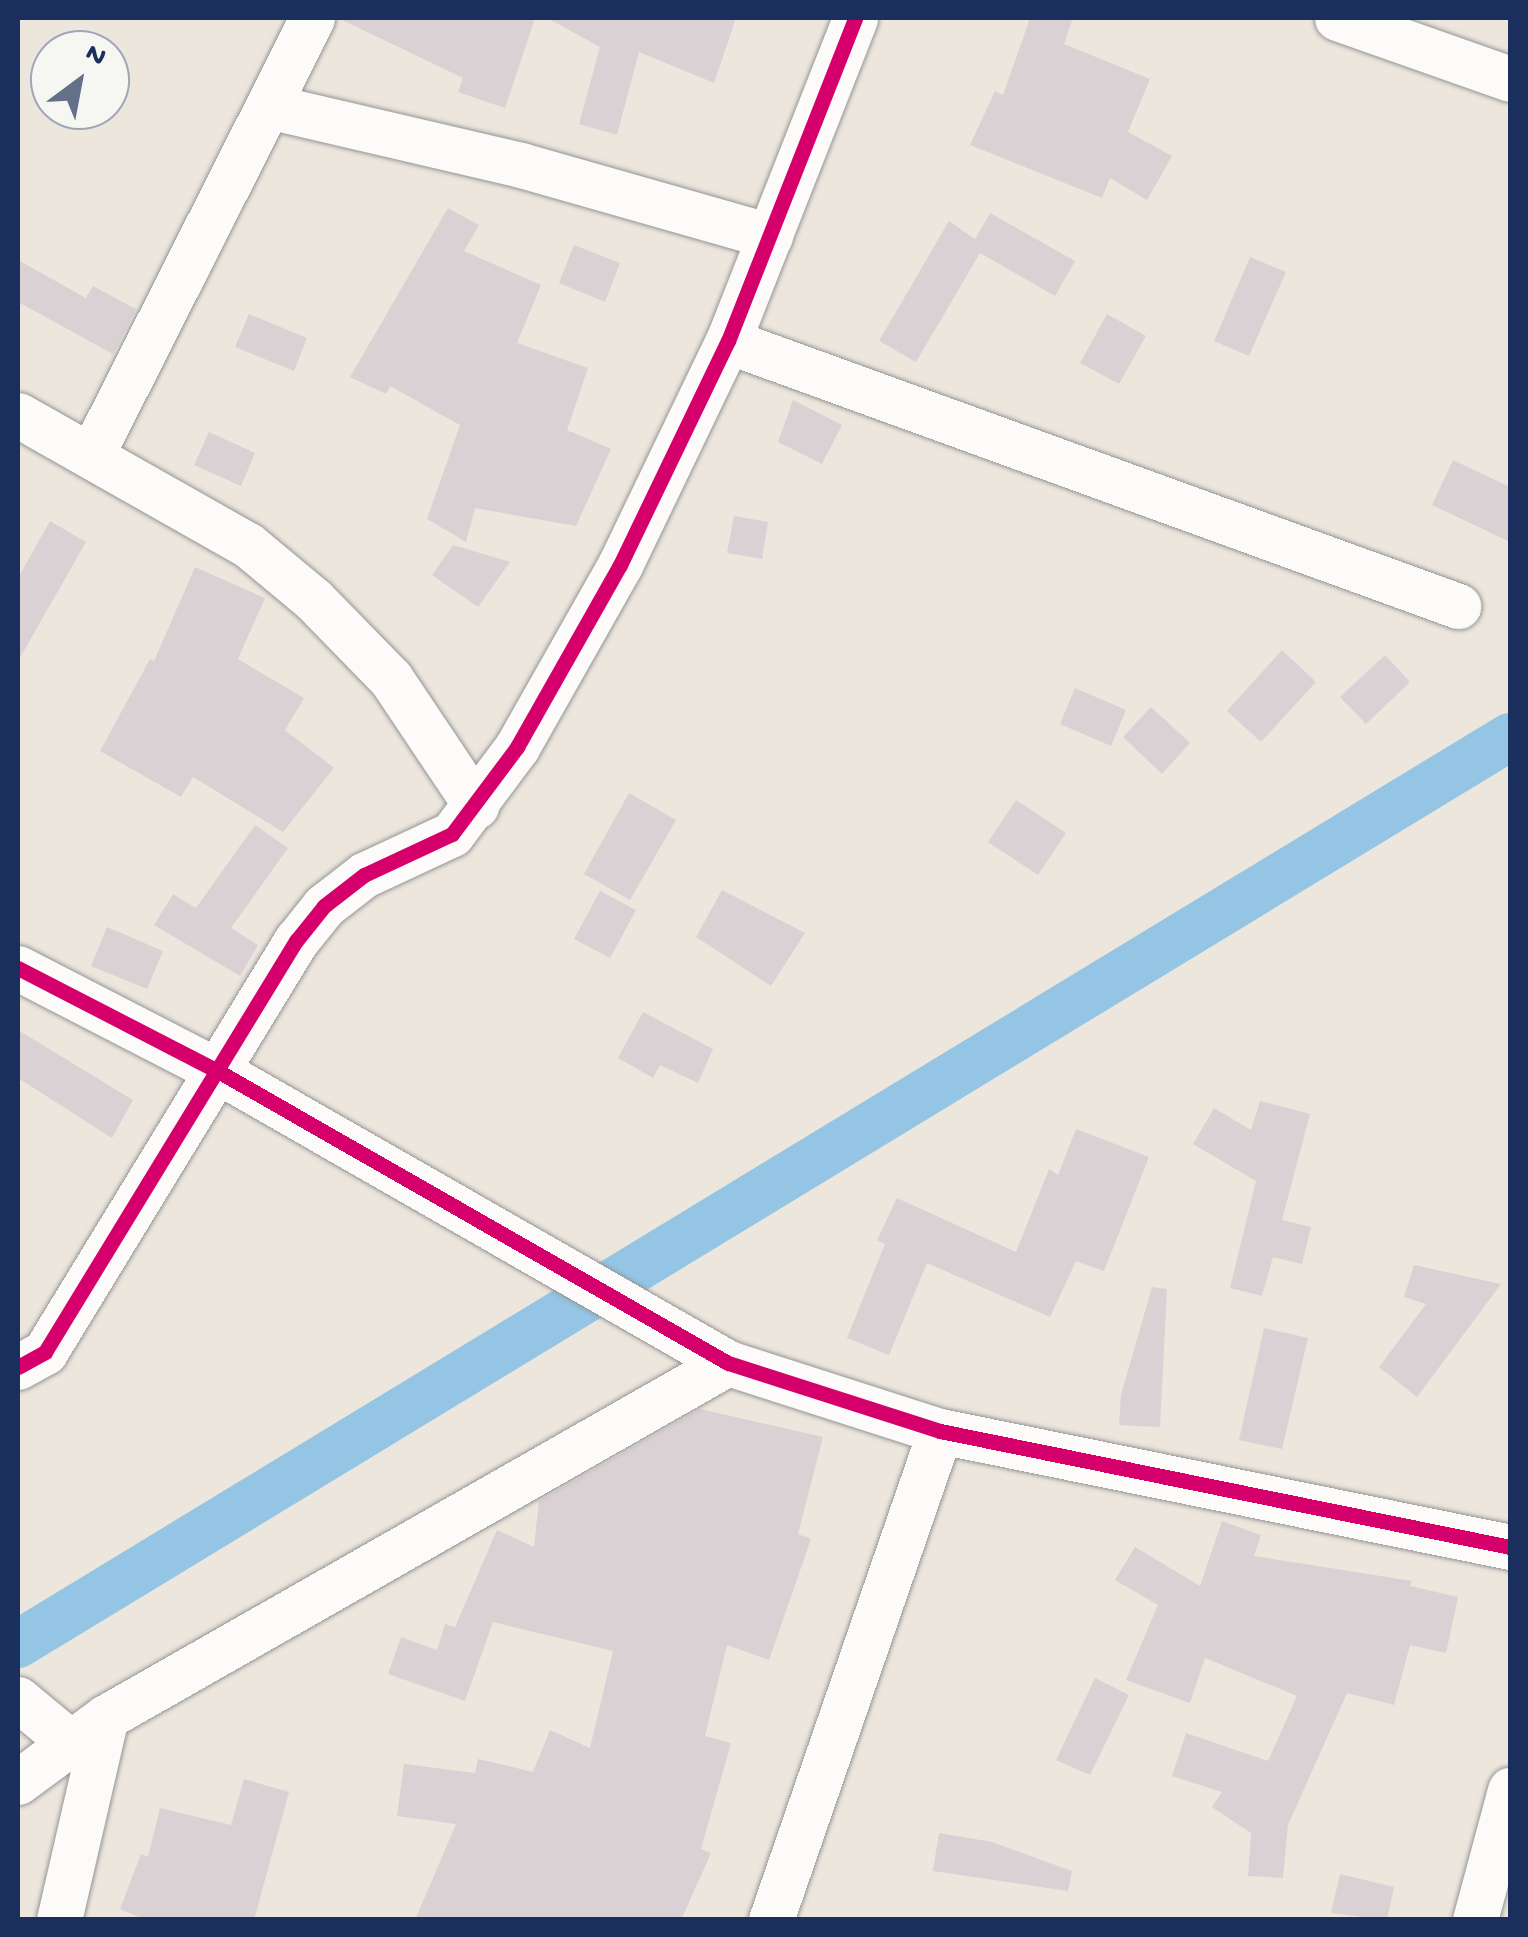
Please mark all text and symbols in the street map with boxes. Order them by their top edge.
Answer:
north arrow [30,30,130,130]
text: N [79,37,112,75]

